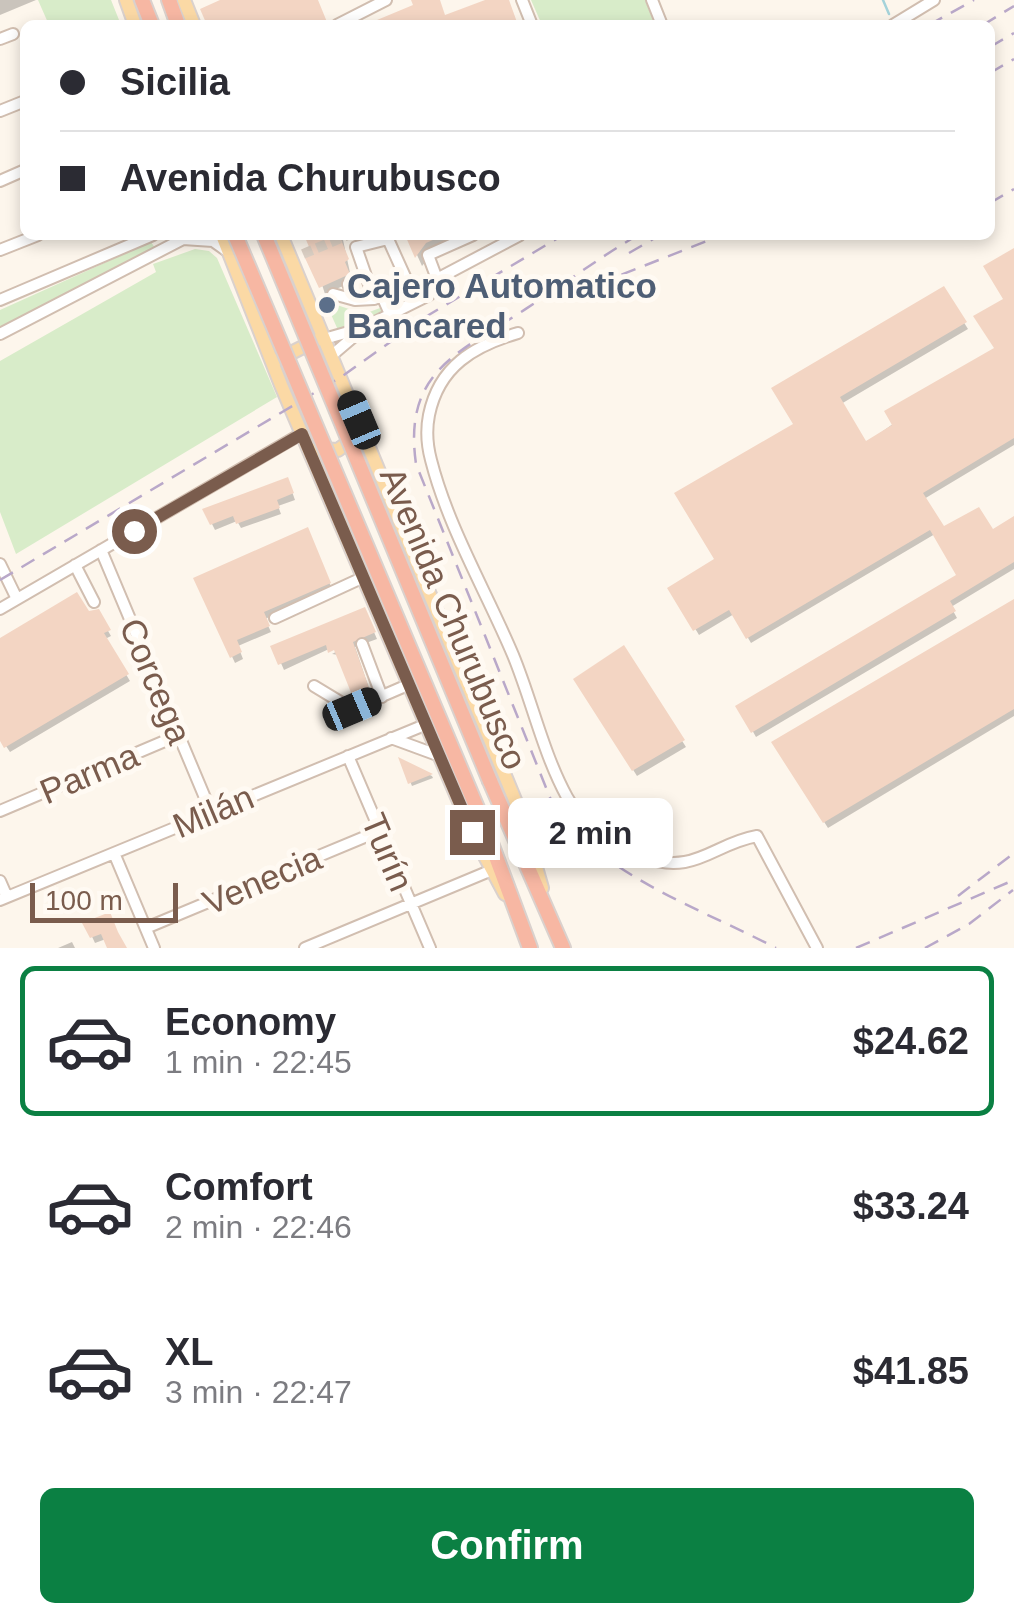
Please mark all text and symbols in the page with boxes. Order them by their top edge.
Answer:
text: Sicilia [120,61,230,103]
text: Avenida Churubusco [120,157,501,199]
place label: Cajero Automatico Bancared [347,266,657,345]
marker: Cajero Automatico Bancared [316,294,338,316]
car [333,387,385,453]
street label: Avenida Churubusco [373,461,535,775]
route start [112,509,157,554]
street label: Corcega [112,612,200,750]
car [319,683,385,735]
street label: Parma [34,735,145,811]
street label: Milán [167,777,259,845]
callout: 2 min [507,797,672,867]
street label: Turín [354,807,422,897]
route end [450,810,495,855]
text: 2 min [549,815,632,851]
street label: Venecia [197,838,327,922]
scale bar [30,878,178,923]
text: 100 m [45,885,123,916]
icon: car [45,996,135,1086]
text: Economy [165,1001,336,1043]
text: $24.62 [853,1020,969,1062]
text: 1 min · 22:45 [165,1044,352,1080]
icon: car [45,1161,135,1251]
text: Comfort [165,1166,313,1208]
text: $33.24 [853,1185,969,1227]
text: 2 min · 22:46 [165,1209,352,1245]
icon: car [45,1326,135,1416]
text: XL [165,1331,214,1373]
text: $41.85 [853,1350,969,1392]
text: 3 min · 22:47 [165,1374,352,1410]
button: Confirm [40,1488,974,1603]

